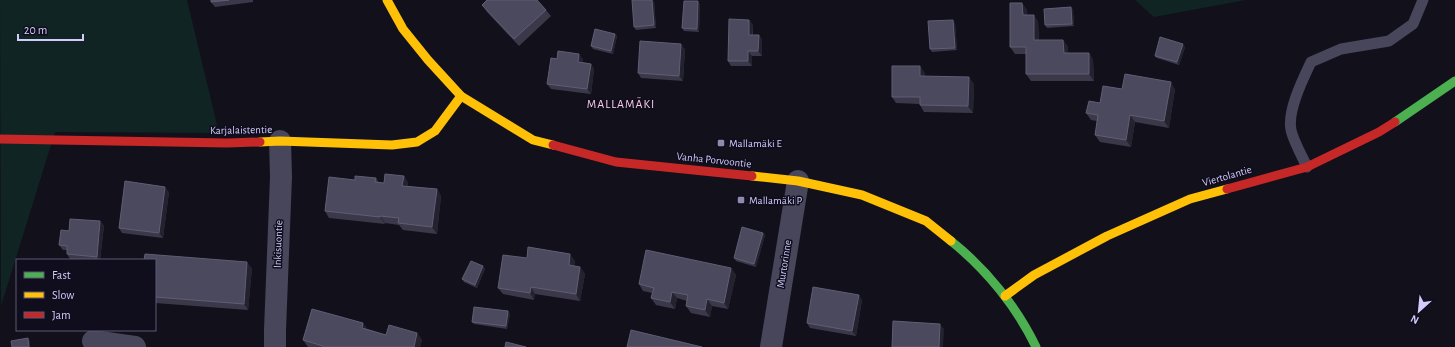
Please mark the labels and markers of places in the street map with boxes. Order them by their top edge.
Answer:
marker: Mallamäki E [716,138,726,148]
place label: Mallamäki E [729,138,782,149]
marker: Mallamäki P [736,195,746,205]
place label: Mallamäki P [749,195,802,206]

